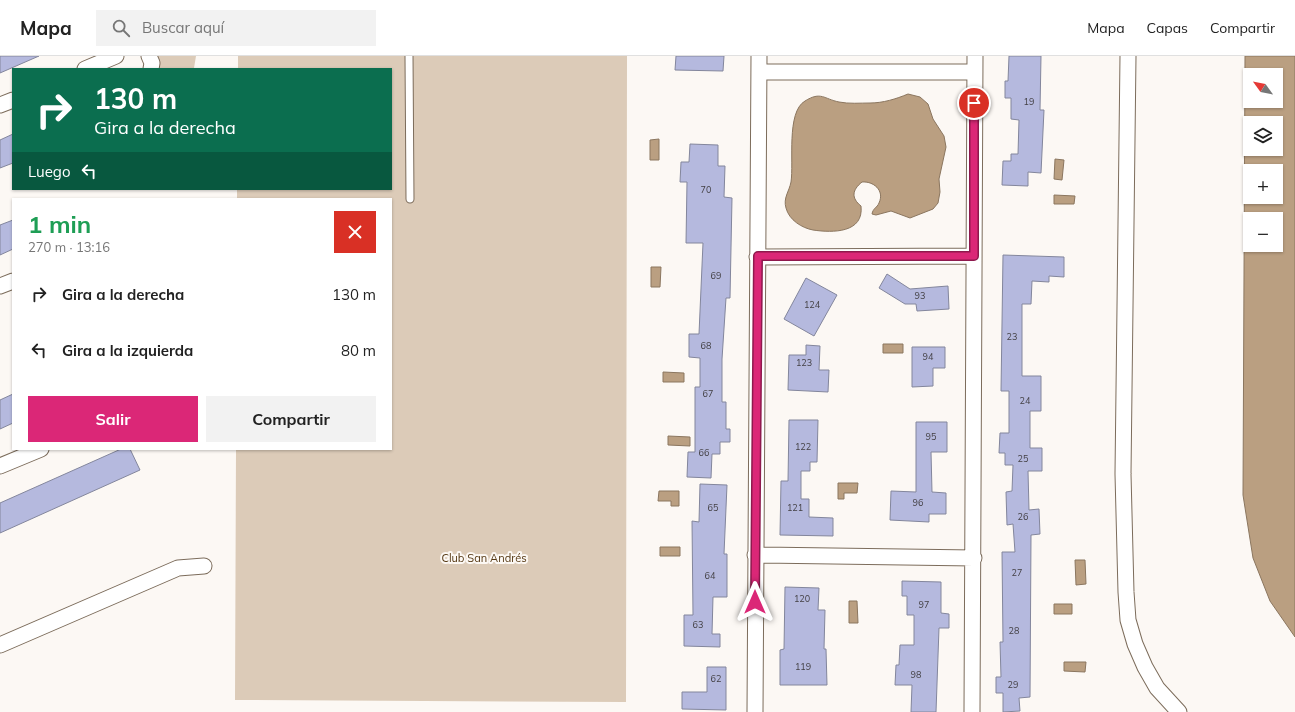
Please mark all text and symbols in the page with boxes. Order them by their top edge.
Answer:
search box [96,10,376,46]
text: Mapa [20,16,72,40]
icon: search [110,17,132,39]
text: Buscar aquí [142,18,224,37]
text: Mapa [1087,19,1125,37]
text: Capas [1147,19,1188,37]
text: Compartir [1210,19,1275,37]
north arrow [1243,68,1283,108]
map controls [1243,68,1283,252]
text: 130 m [94,81,177,116]
icon: right [28,84,80,136]
pin [957,86,991,120]
icon: arrive [963,92,985,114]
house number: 19 [1024,96,1034,107]
text: Gira a la derecha [94,116,236,139]
button: layers [1243,116,1283,156]
icon: left [78,160,100,182]
text: Luego [28,162,70,181]
button: + [1243,164,1283,204]
house number: 70 [701,184,711,195]
text: 1 min [28,209,91,239]
button: close [334,211,376,253]
button: − [1243,212,1283,252]
text: 270 m · 13:16 [28,239,110,255]
house number: 69 [711,270,721,281]
icon: right [28,283,50,305]
text: Gira a la derecha [62,285,184,304]
text: 130 m [332,285,376,304]
house number: 93 [915,290,925,301]
house number: 124 [804,299,821,310]
house number: 23 [1007,331,1017,342]
icon: left [28,339,50,361]
house number: 68 [701,340,711,351]
text: Gira a la izquierda [62,341,193,360]
text: 80 m [341,341,376,360]
house number: 94 [923,351,934,362]
house number: 123 [796,357,812,368]
house number: 67 [703,388,713,399]
house number: 24 [1020,395,1031,406]
button: Salir [28,396,198,442]
button: Compartir [206,396,376,442]
house number: 95 [926,431,937,442]
house number: 122 [795,441,811,452]
house number: 66 [699,447,709,458]
house number: 25 [1018,453,1029,464]
house number: 96 [913,497,923,508]
house number: 65 [708,502,719,513]
house number: 121 [787,502,803,513]
house number: 26 [1018,511,1028,522]
park label: Club San Andrés [441,551,527,565]
house number: 27 [1012,567,1022,578]
house number: 64 [705,570,716,581]
position arrow [734,581,776,623]
house number: 120 [794,593,810,604]
house number: 97 [919,599,929,610]
house number: 63 [693,619,703,630]
house number: 28 [1009,625,1019,636]
house number: 119 [795,661,811,672]
house number: 98 [911,669,921,680]
house number: 62 [711,673,721,684]
house number: 29 [1008,679,1018,690]

